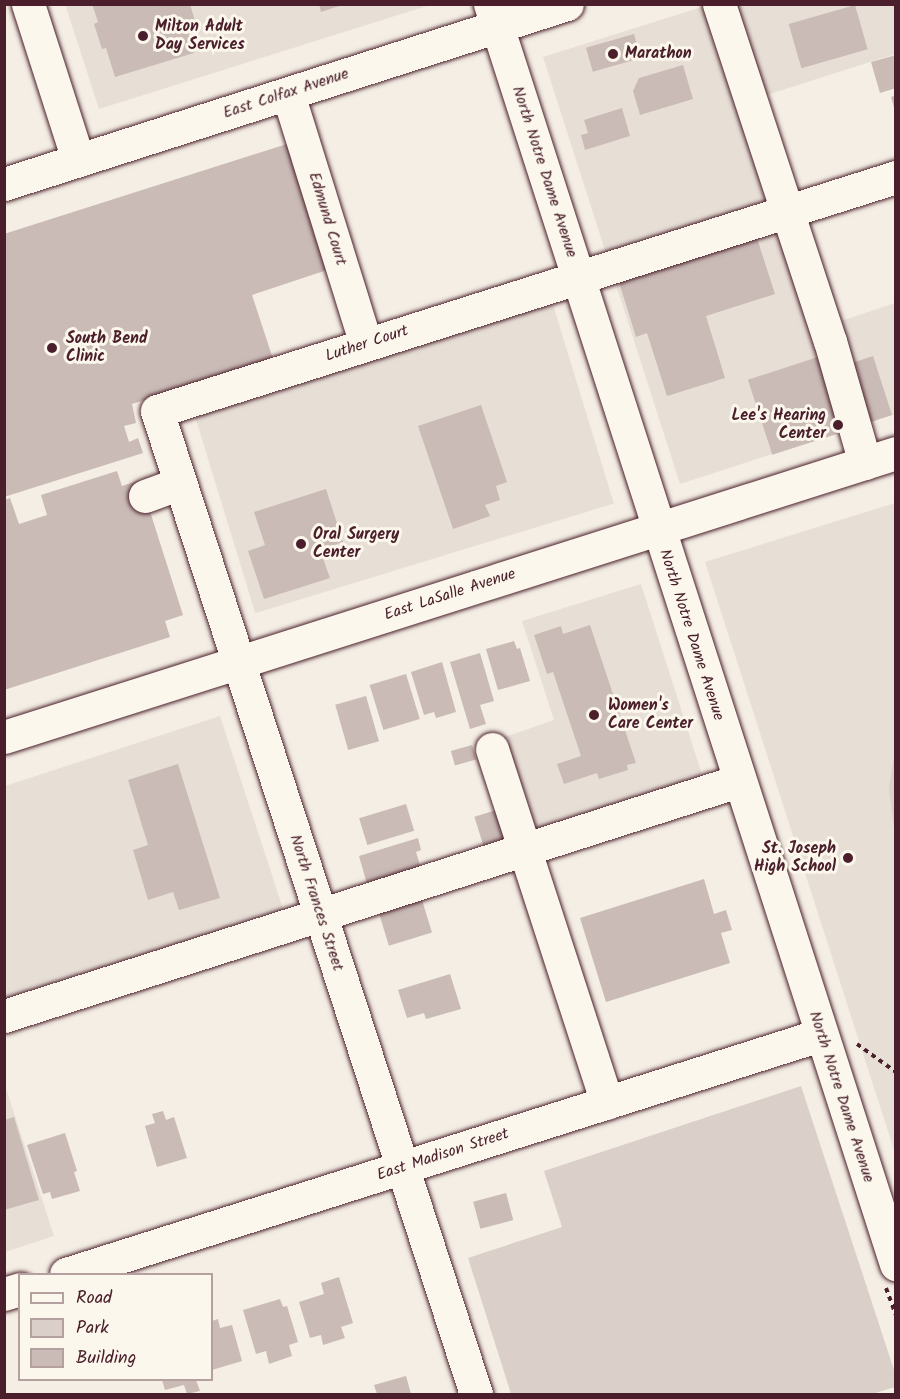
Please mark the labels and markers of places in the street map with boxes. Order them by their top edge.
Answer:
place label: Milton Adult Day Services [155,17,245,55]
marker: Milton Adult Day Services [136,29,150,43]
place label: Marathon [625,44,692,64]
marker: Marathon [606,47,620,61]
place label: South Bend Clinic [66,329,148,367]
marker: South Bend Clinic [43,339,61,357]
place label: Lee's Hearing Center [732,406,826,444]
marker: Lee's Hearing Center [831,418,845,432]
place label: Oral Surgery Center [313,525,399,563]
marker: Oral Surgery Center [294,537,308,551]
place label: Women's Care Center [608,696,693,734]
marker: Women's Care Center [585,706,603,724]
place label: St. Joseph High School [754,839,836,877]
marker: St. Joseph High School [841,851,855,865]

